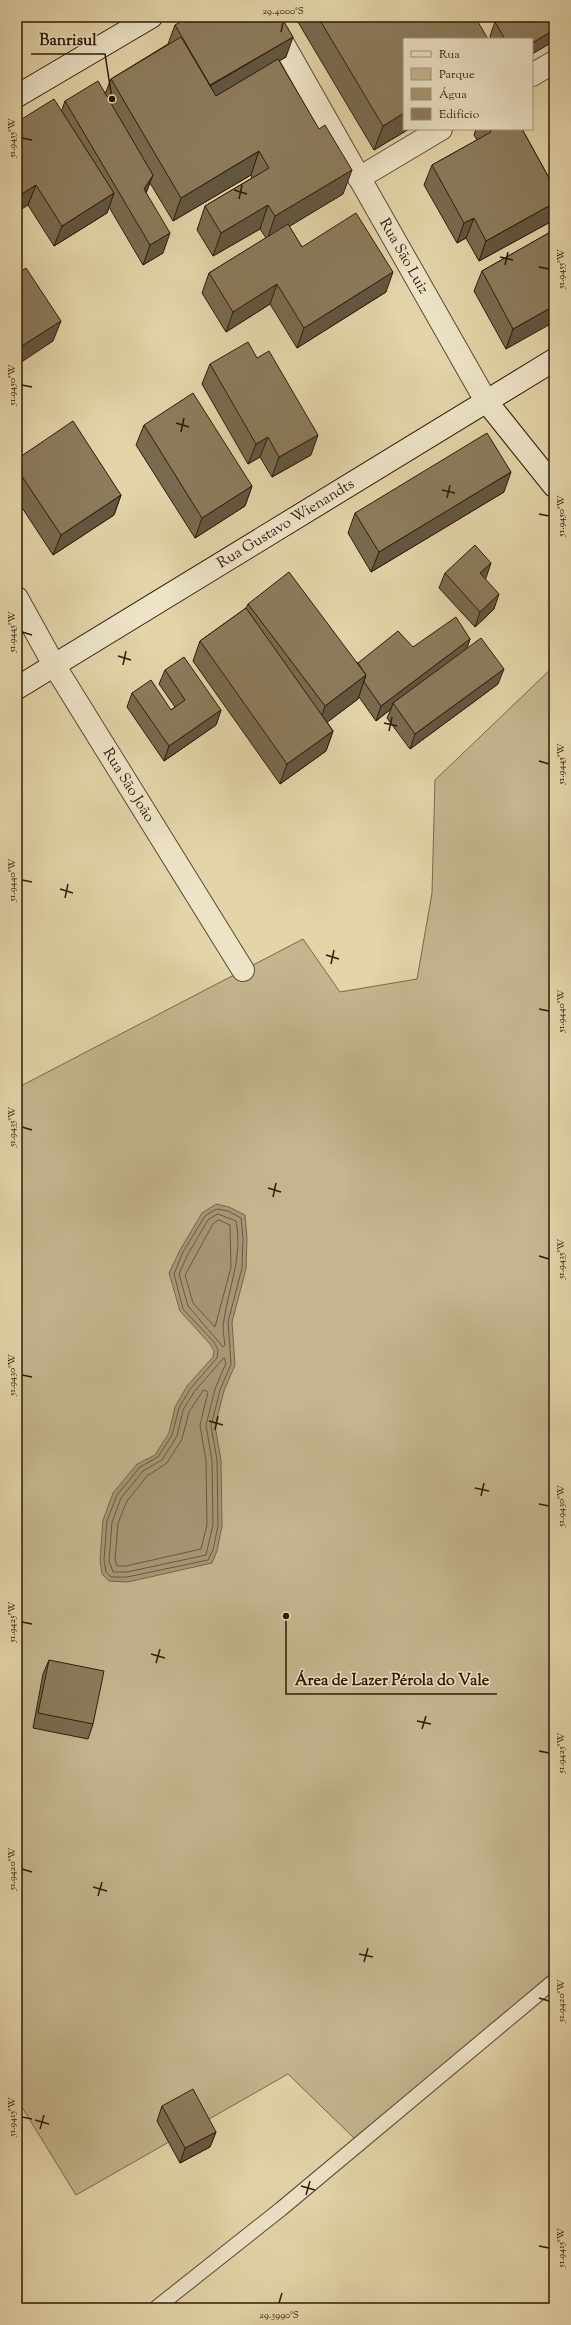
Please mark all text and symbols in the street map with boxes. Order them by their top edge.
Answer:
text: 29.4000°S [262,4,304,19]
callout: Banrisul [31,26,105,54]
text: Banrisul [39,30,97,53]
legend [403,38,533,130]
text: Rua [439,46,460,64]
text: Parque [439,66,475,84]
text: Água [439,86,467,104]
text: Edifício [439,106,480,124]
text: 51.9455°W [5,118,20,159]
street label: Rua São Luiz [374,215,434,298]
text: 51.9455°W [554,249,569,290]
text: 51.9450°W [5,364,20,407]
street label: Rua Gustavo Wienandts [213,474,359,574]
text: 51.9450°W [554,495,569,538]
text: 51.9445°W [5,611,20,654]
text: 51.9445°W [554,743,569,786]
street label: Rua São João [98,744,159,826]
text: 51.9440°W [5,859,20,902]
text: 51.9440°W [554,990,569,1033]
text: 51.9435°W [5,1107,20,1148]
text: 51.9435°W [554,1239,569,1280]
text: 51.9430°W [5,1354,20,1397]
text: 51.9430°W [554,1485,569,1528]
text: 51.9425°W [5,1602,20,1643]
callout: Área de Lazer Pérola do Vale [286,1666,497,1694]
text: Área de Lazer Pérola do Vale [295,1669,490,1693]
text: 51.9425°W [554,1733,569,1774]
text: 51.9420°W [5,1848,20,1891]
text: 51.9420°W [554,1980,569,2023]
text: 51.9415°W [5,2097,20,2138]
text: 51.9415°W [554,2228,569,2269]
text: 29.3990°S [259,2308,299,2323]

